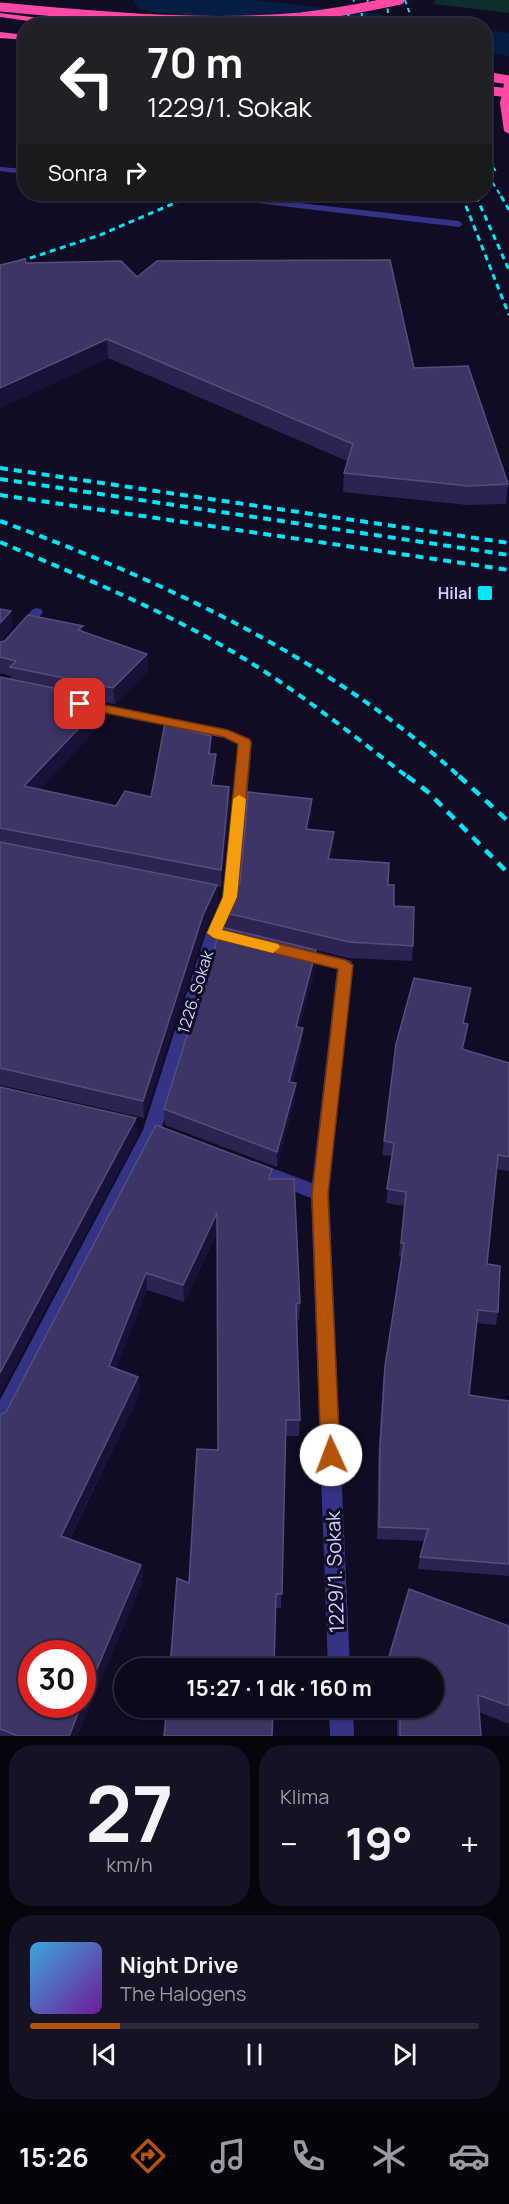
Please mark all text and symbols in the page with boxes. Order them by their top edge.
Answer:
text: 70 m [147,33,243,91]
icon: left [48,42,126,120]
text: 1229/1. Sokak [147,88,312,125]
icon: right [119,156,152,189]
text: Sonra [48,158,107,188]
place label: Hilal [438,582,472,604]
marker: Hilal [476,584,494,602]
pin [54,678,105,729]
icon: arrive [63,687,96,720]
street label: 1226. Sokak [172,947,218,1036]
position arrow [299,1423,363,1487]
street label: 1229/1. Sokak [319,1510,350,1633]
speed limit sign: 30 [18,1640,96,1718]
text: 15:27 · 1 dk · 160 m [186,1673,372,1703]
text: 27 [85,1759,174,1865]
text: Klima [280,1783,329,1810]
text: 19° [345,1812,413,1874]
text: − [280,1821,298,1866]
text: + [460,1821,479,1866]
text: km/h [106,1851,153,1878]
text: Night Drive [120,1950,239,1980]
text: The Halogens [120,1980,246,2007]
icon: previous [88,2038,121,2071]
icon: pause [238,2038,271,2071]
icon: next [388,2038,421,2071]
icon: directions [127,2135,169,2177]
icon: music [207,2135,249,2177]
icon: phone [287,2135,329,2177]
icon: climate [368,2135,410,2177]
icon: car [448,2135,490,2177]
text: 15:26 [19,2138,89,2175]

